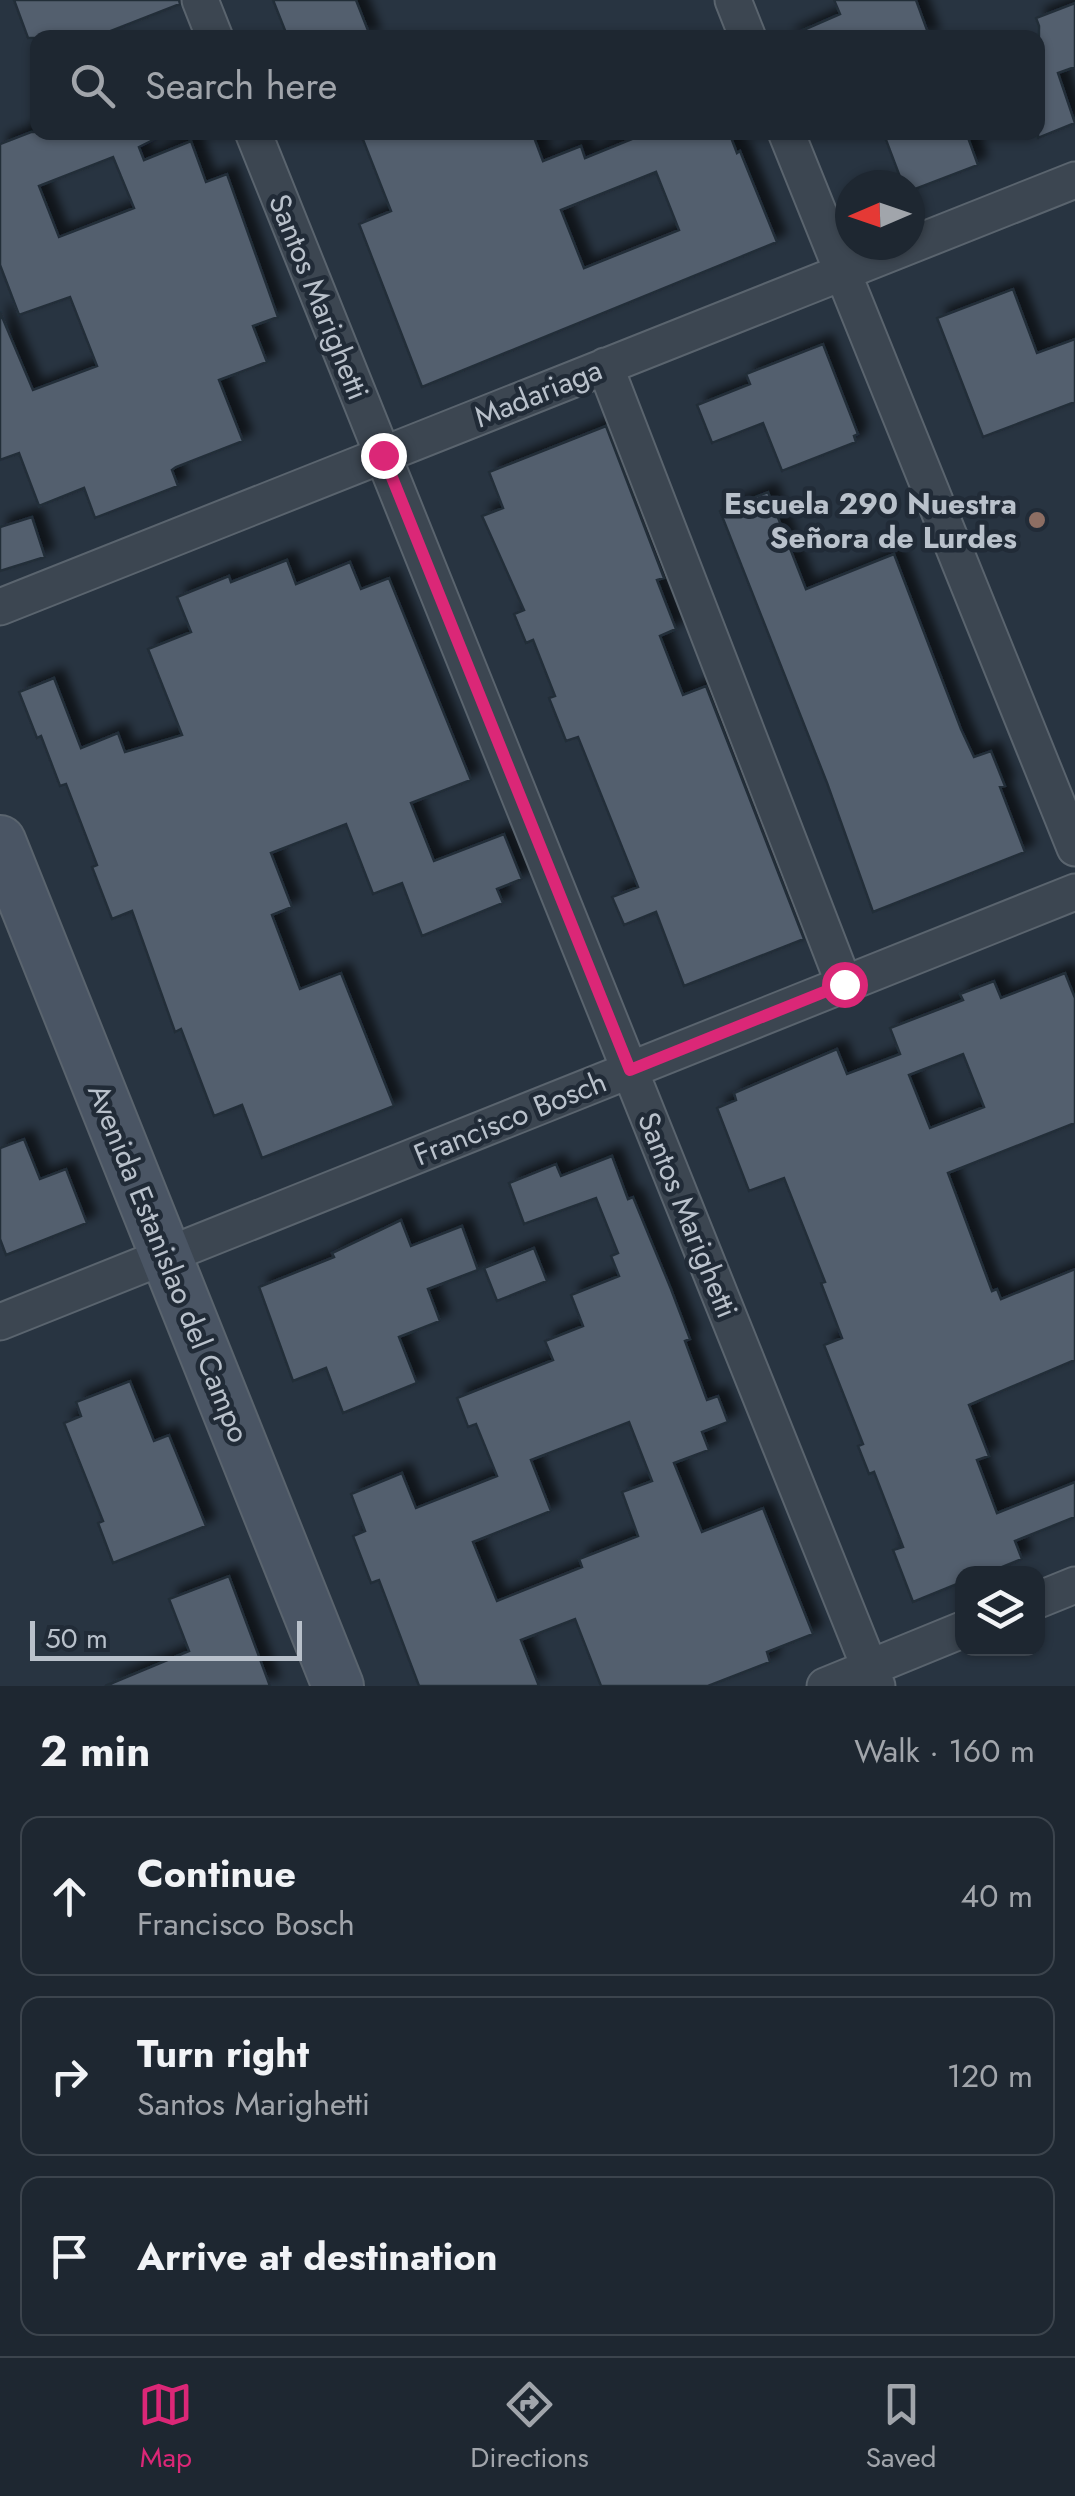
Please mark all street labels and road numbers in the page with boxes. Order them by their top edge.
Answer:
street label: Santos Marighetti [258,188,380,406]
street label: Madariaga [468,348,608,438]
street label: Francisco Bosch [407,1060,613,1176]
street label: Avenida Estanislao del Campo [77,1077,261,1449]
street label: Santos Marighetti [627,1106,749,1324]

